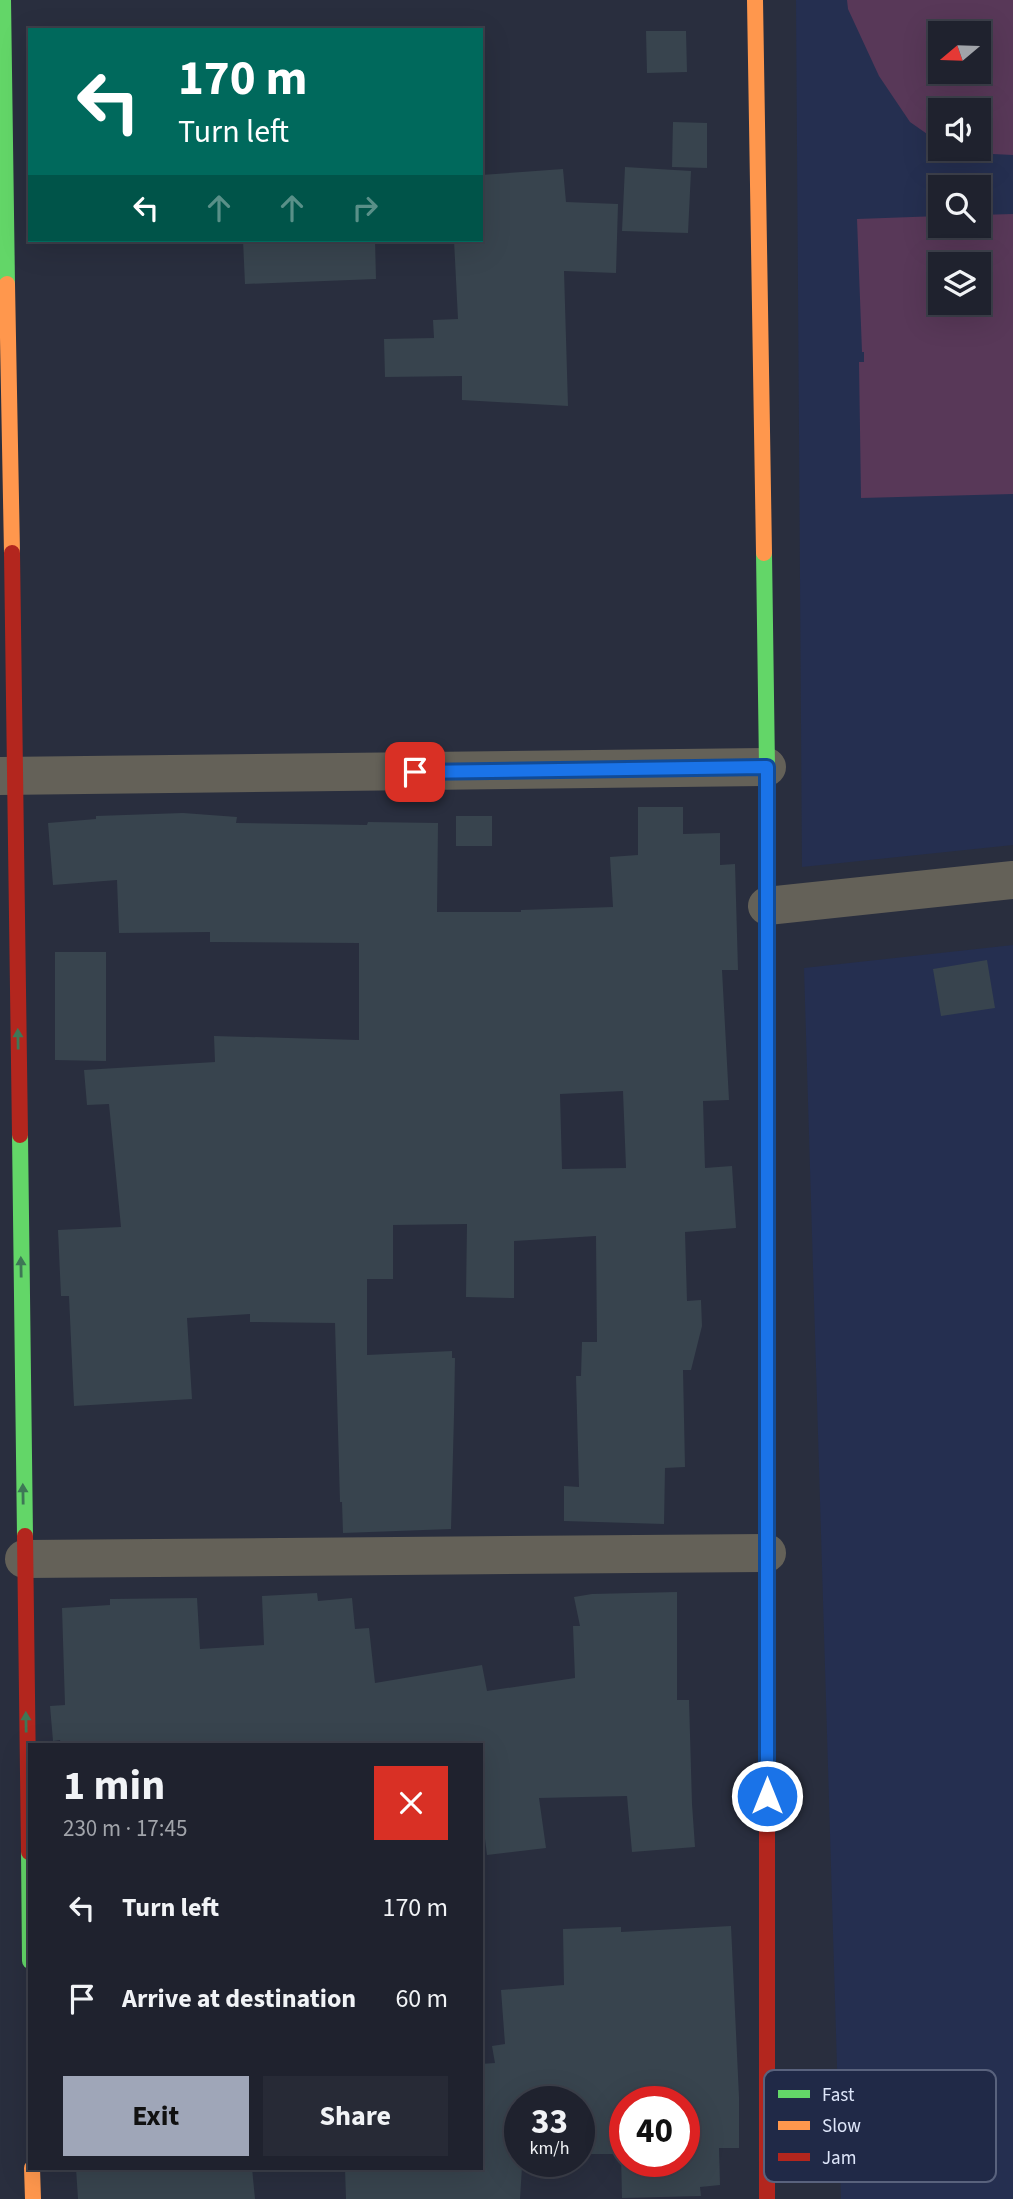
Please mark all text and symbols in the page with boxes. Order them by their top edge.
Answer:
north arrow [928,21,990,84]
map controls [928,21,991,315]
text: 170 m [178,44,307,114]
icon: left [63,56,154,147]
button: sound [928,98,991,161]
text: Turn left [178,109,289,155]
button: search [928,175,991,238]
icon: left [127,189,165,227]
icon: ahead [200,189,238,227]
icon: ahead [273,189,311,227]
icon: right [346,189,384,227]
button: layers [928,252,991,315]
pin [385,742,445,802]
icon: arrive [396,753,434,791]
one-way arrow [12,1028,24,1050]
one-way arrow [15,1256,27,1278]
one-way arrow [17,1483,29,1505]
one-way arrow [21,1711,32,1733]
text: 1 min [63,1756,165,1816]
position arrow [730,1759,804,1833]
button: close [374,1766,448,1840]
text: 230 m · 17:45 [63,1812,187,1845]
icon: left [63,1889,101,1927]
text: Turn left [122,1889,219,1926]
text: 170 m [382,1889,448,1926]
icon: arrive [63,1980,101,2018]
text: Arrive at destination [122,1980,356,2017]
text: 60 m [395,1980,448,2017]
legend [764,2070,996,2182]
button: Exit [63,2076,249,2156]
button: Share [263,2076,448,2156]
text: Fast [822,2082,855,2109]
speed limit sign: 40 [609,2086,700,2177]
text: 33 [531,2097,568,2147]
text: Slow [822,2113,861,2140]
text: km/h [530,2136,569,2161]
text: Jam [822,2145,856,2172]

